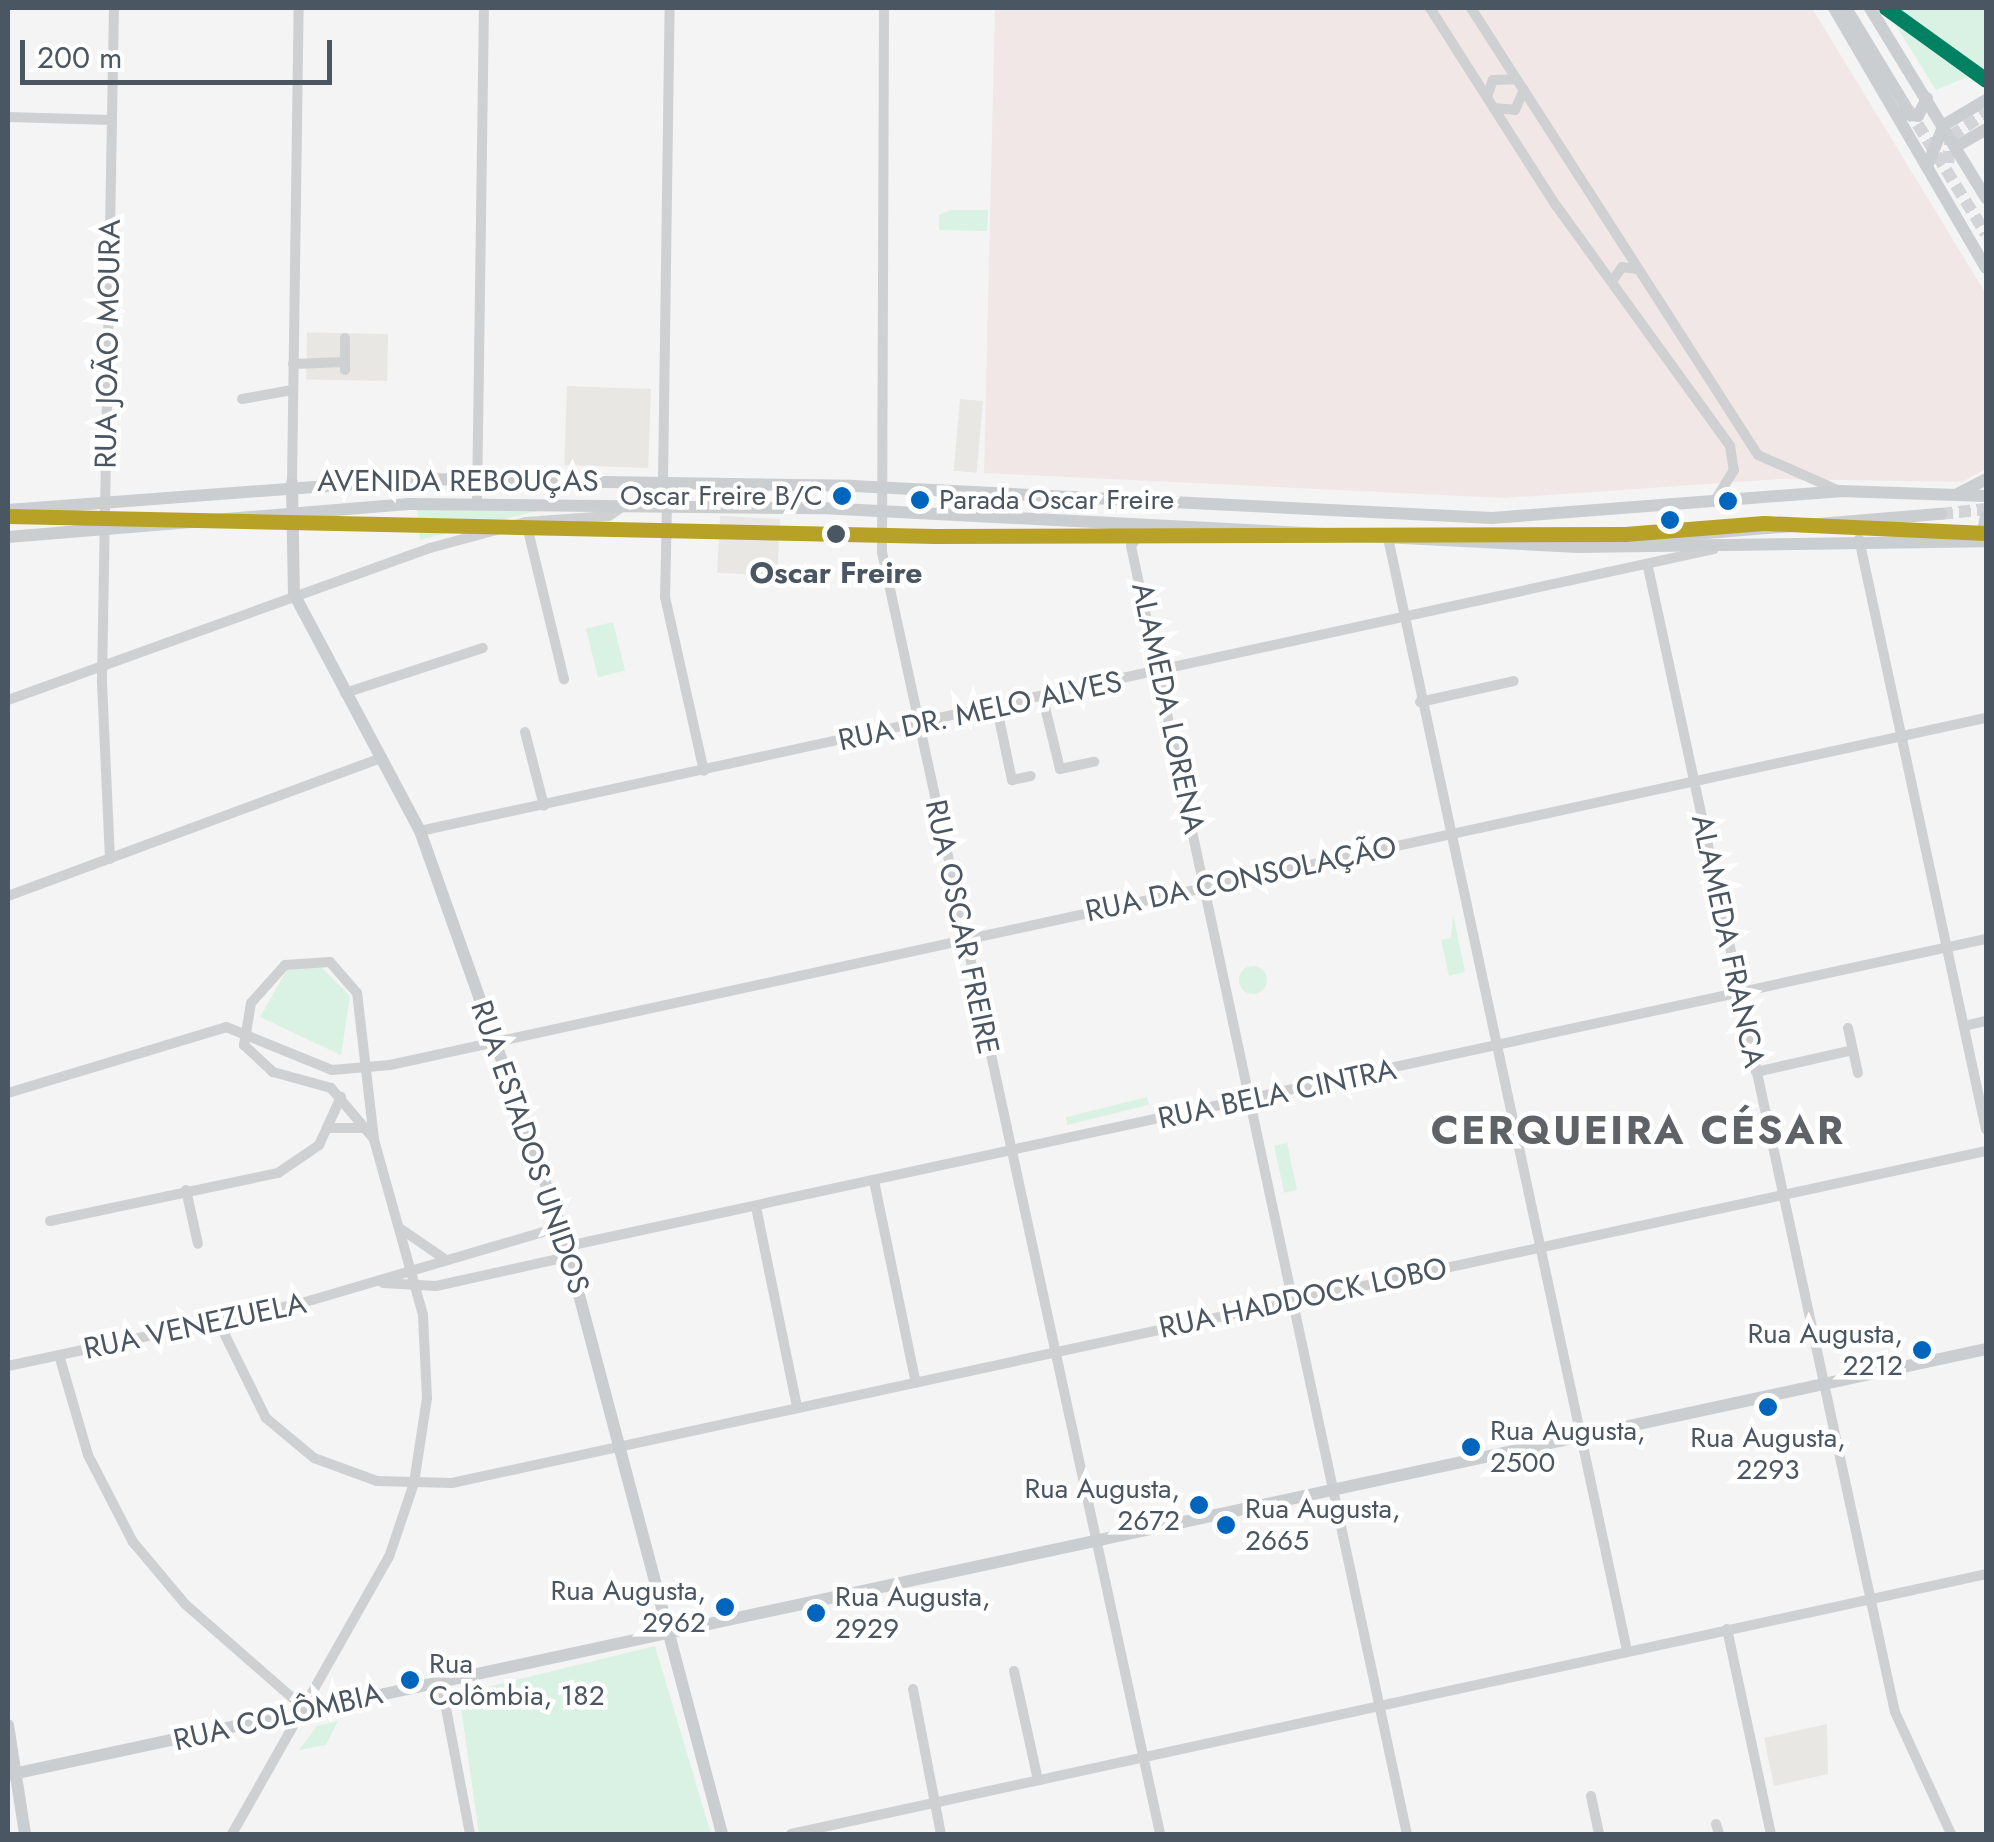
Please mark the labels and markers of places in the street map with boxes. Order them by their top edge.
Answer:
place label: Oscar Freire B/C [620,479,823,513]
place label: Parada Oscar Freire [939,483,1174,517]
marker: Oscar Freire B/C [832,486,852,506]
marker: Parada Oscar Freire [910,490,930,510]
unlabelled marker [1718,491,1738,511]
unlabelled marker [1660,510,1680,530]
marker: Oscar Freire [820,518,852,550]
place label: Oscar Freire [749,555,923,591]
place label: Rua Augusta, 2212 [1747,1317,1903,1383]
marker: Rua Augusta, 2212 [1912,1340,1932,1360]
marker: Rua Augusta, 2293 [1758,1397,1778,1417]
place label: Rua Augusta, 2500 [1490,1414,1646,1480]
place label: Rua Augusta, 2293 [1690,1421,1846,1487]
marker: Rua Augusta, 2500 [1461,1437,1481,1457]
place label: Rua Augusta, 2672 [1024,1472,1180,1538]
place label: Rua Augusta, 2665 [1245,1492,1401,1558]
marker: Rua Augusta, 2672 [1189,1495,1209,1515]
marker: Rua Augusta, 2665 [1216,1515,1236,1535]
place label: Rua Augusta, 2962 [550,1574,706,1640]
place label: Rua Augusta, 2929 [835,1580,991,1646]
marker: Rua Augusta, 2962 [715,1597,735,1617]
marker: Rua Augusta, 2929 [806,1603,826,1623]
place label: Rua Colômbia, 182 [429,1647,605,1713]
marker: Rua Colômbia, 182 [400,1670,420,1690]

